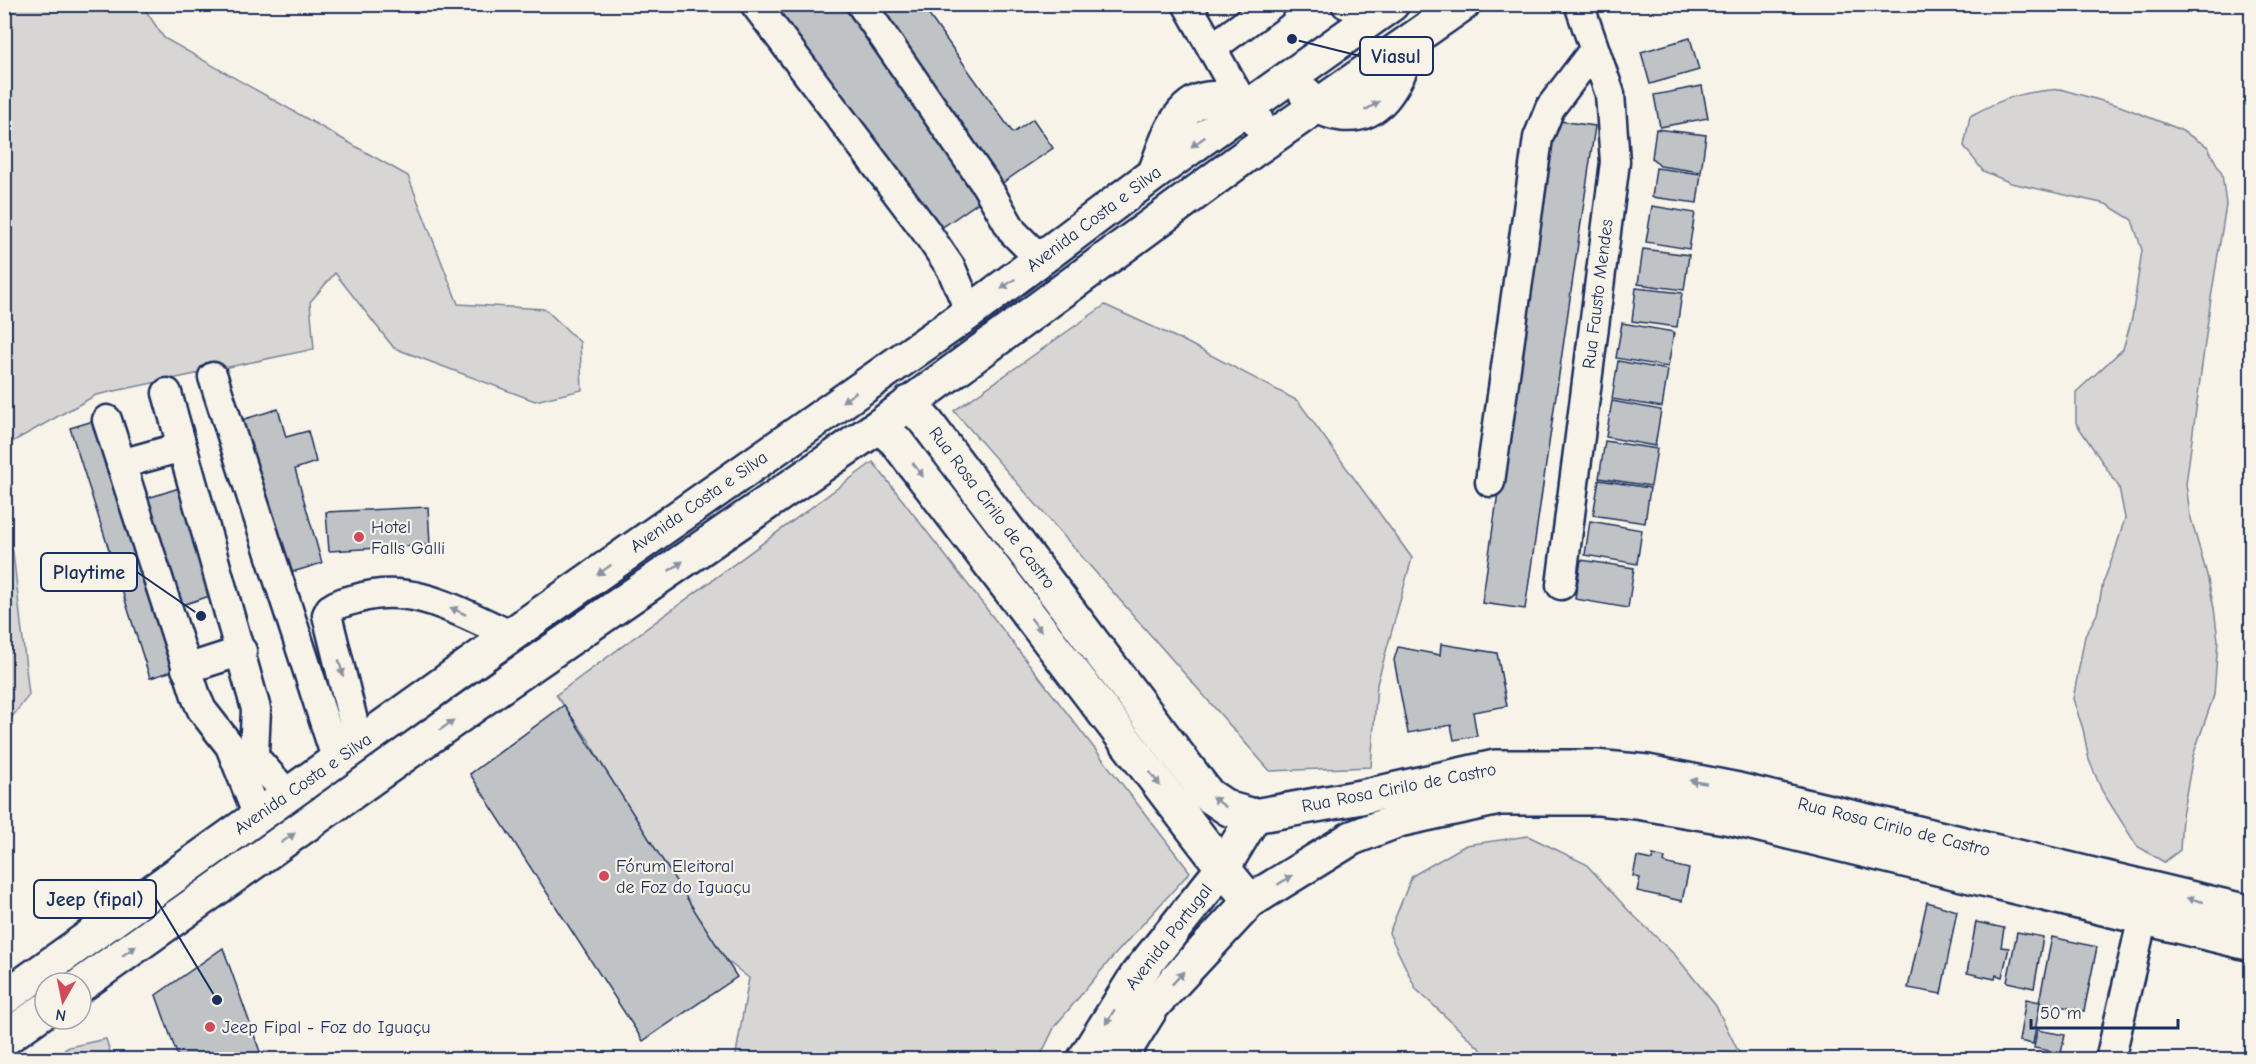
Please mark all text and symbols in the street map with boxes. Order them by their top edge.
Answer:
callout: Viasul [1360,37,1433,75]
text: Viasul [1371,45,1421,68]
one-way arrow [1364,101,1380,112]
one-way arrow [1191,136,1207,148]
street label: Avenida Costa e Silva [1023,162,1165,276]
street label: Rua Fausto Mendes [1578,218,1618,370]
one-way arrow [1001,278,1017,290]
one-way arrow [842,391,858,403]
street label: Rua Rosa Cirilo de Castro [924,423,1060,593]
street label: Avenida Costa e Silva [626,447,772,557]
one-way arrow [911,462,924,478]
place label: Hotel Falls Galli [371,517,445,559]
marker: Hotel Falls Galli [352,530,366,544]
callout: Playtime [41,553,137,591]
one-way arrow [667,560,683,572]
text: Playtime [53,561,125,584]
one-way arrow [597,564,613,576]
one-way arrow [449,607,466,616]
one-way arrow [1030,617,1042,632]
one-way arrow [337,659,346,677]
one-way arrow [438,719,454,731]
street label: Avenida Costa e Silva [230,729,376,839]
street label: Rua Rosa Cirilo de Castro [1300,759,1498,817]
one-way arrow [1149,771,1161,787]
one-way arrow [1689,777,1708,786]
street label: Rua Rosa Cirilo de Castro [1796,793,1992,861]
one-way arrow [1211,796,1227,808]
one-way arrow [279,832,295,844]
place label: Fórum Eleitoral de Foz do Iguaçu [616,856,751,898]
marker: Fórum Eleitoral de Foz do Iguaçu [597,869,611,883]
one-way arrow [1277,874,1293,885]
callout: Jeep (fipal) [34,880,156,918]
street label: Avenida Portugal [1121,880,1217,994]
text: Jeep (fipal) [46,888,144,911]
one-way arrow [2185,894,2204,904]
one-way arrow [120,945,136,957]
north arrow [33,971,93,1031]
one-way arrow [1170,972,1184,986]
scale bar [2031,992,2178,1030]
text: 50 m [2040,1003,2082,1024]
text: N [54,1005,67,1025]
one-way arrow [1105,1009,1116,1025]
place label: Jeep Fipal - Foz do Iguaçu [222,1017,431,1038]
marker: Jeep Fipal - Foz do Iguaçu [203,1020,217,1034]

